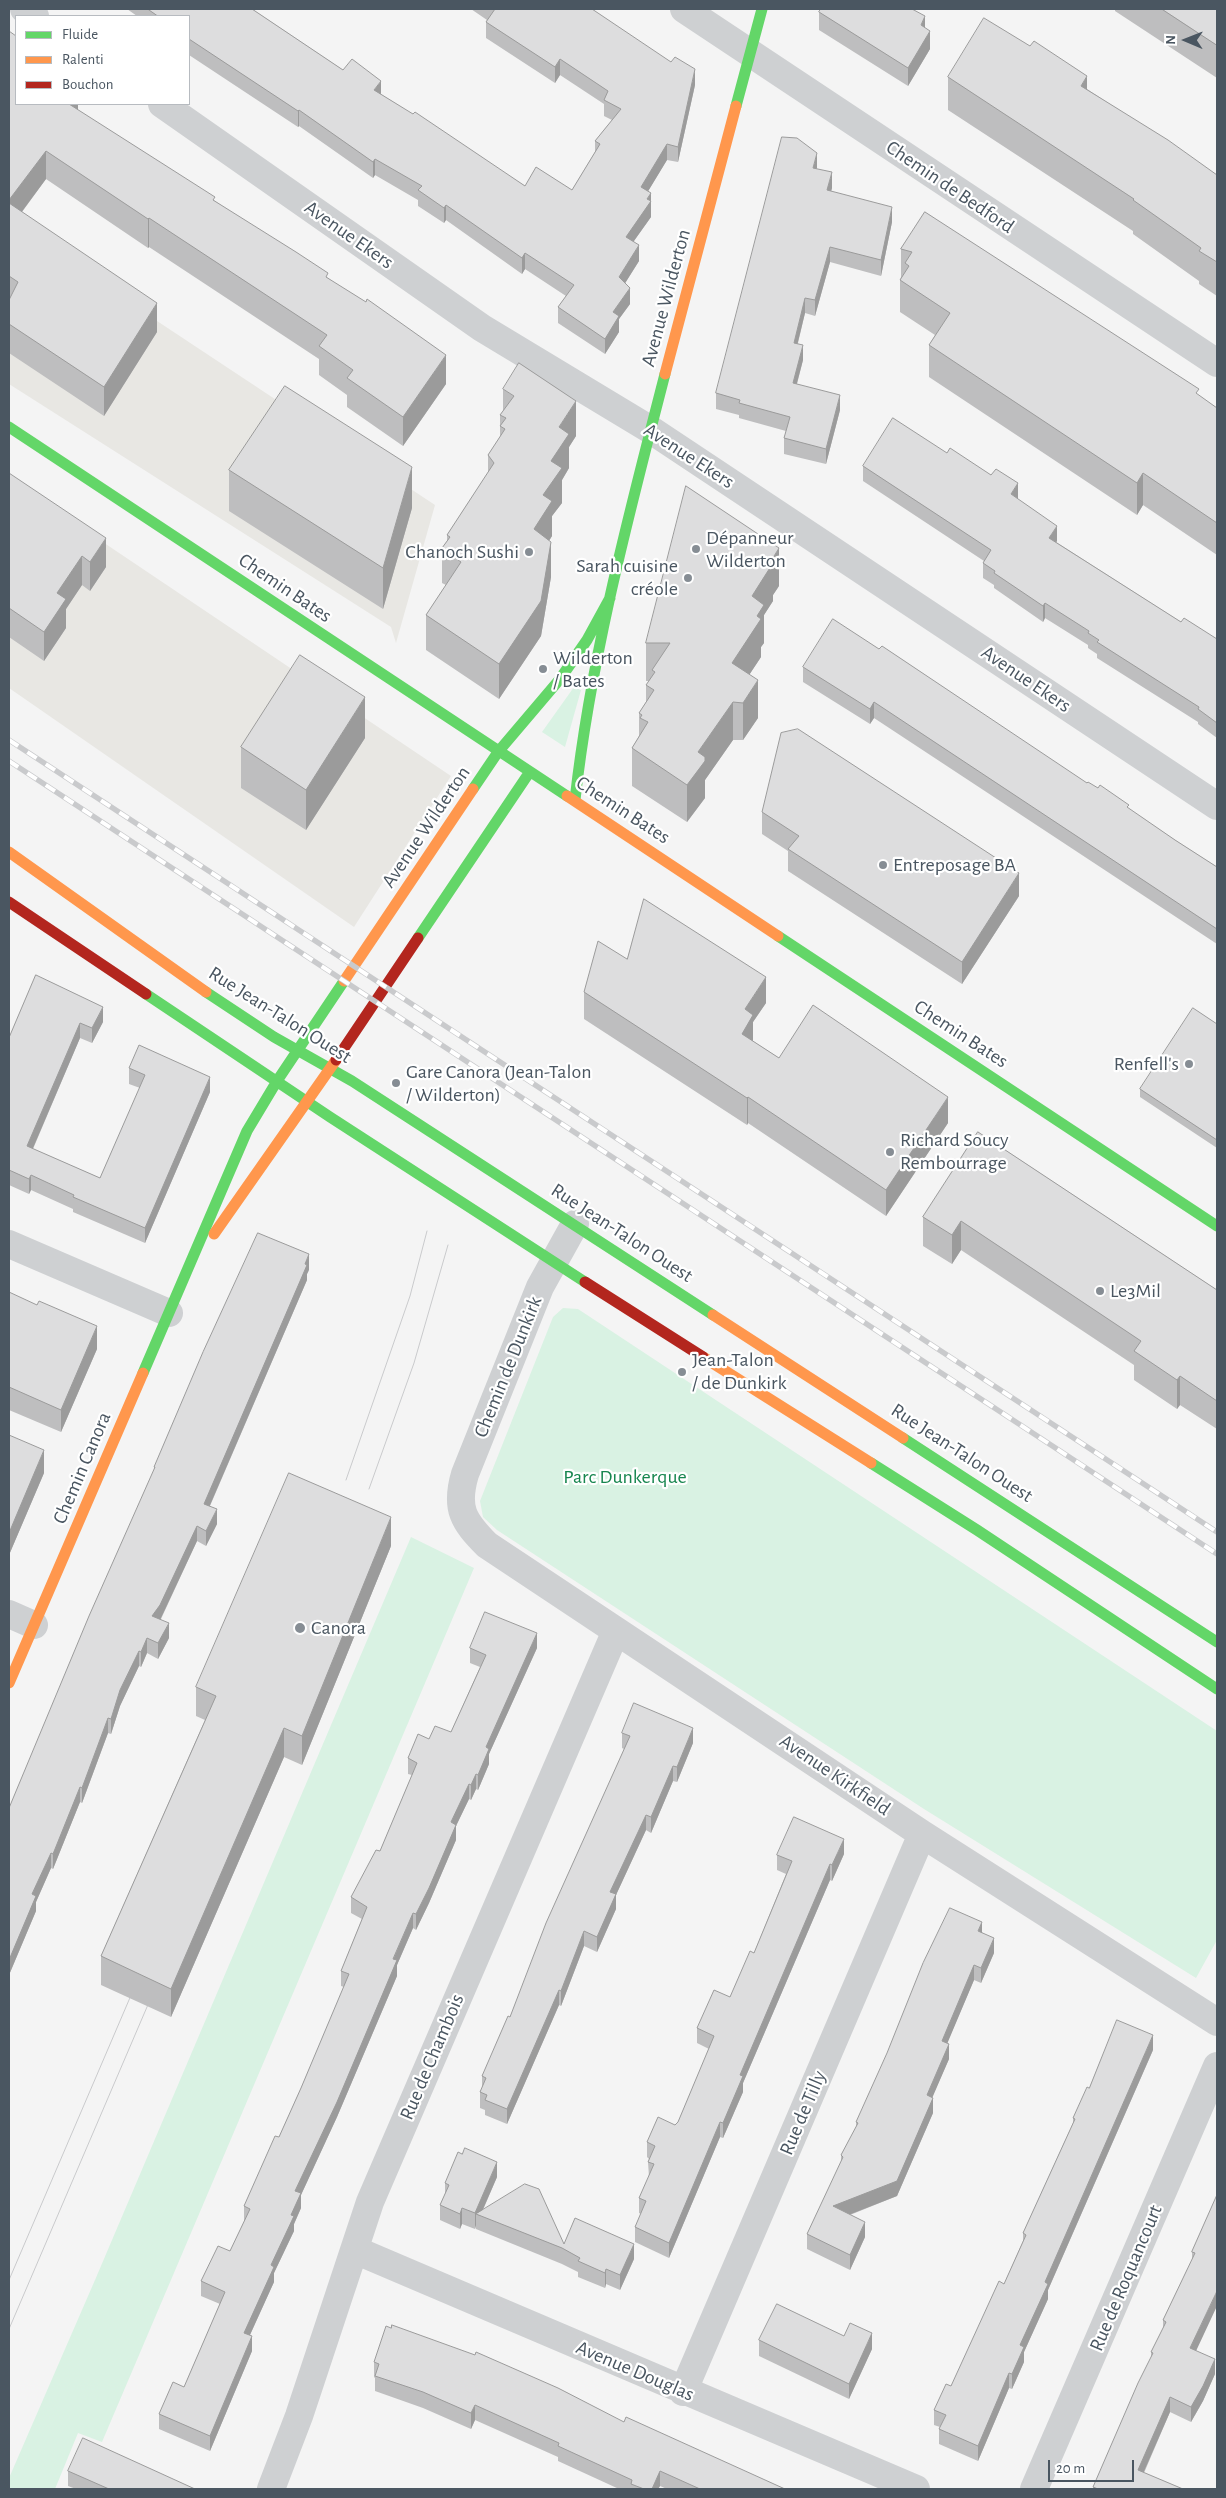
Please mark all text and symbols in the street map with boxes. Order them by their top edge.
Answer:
legend [15,15,190,105]
north arrow [1161,15,1211,65]
text: Fluide [62,27,98,42]
text: N [1164,35,1178,45]
text: Ralenti [62,52,104,67]
text: Bouchon [62,77,113,92]
street label: Chemin de Bedford [881,135,1019,239]
street label: Avenue Ekers [300,196,398,274]
street label: Avenue Wilderton [636,227,696,369]
street label: Avenue Ekers [639,418,739,494]
place label: Dépanneur Wilderton [706,526,793,573]
place label: Chanoch Sushi [405,540,519,564]
marker: Dépanneur Wilderton [690,543,702,555]
marker: Chanoch Sushi [523,546,535,558]
street label: Chemin Bates [234,548,336,628]
place label: Sarah cuisine créole [576,554,678,601]
marker: Sarah cuisine créole [682,572,694,584]
street label: Avenue Ekers [977,640,1075,718]
place label: Wilderton / Bates [553,646,633,693]
marker: Wilderton / Bates [537,663,549,675]
street label: Avenue Wilderton [377,762,475,892]
street label: Chemin Bates [572,771,674,849]
place label: Entreposage BA [893,853,1016,877]
marker: Entreposage BA [877,859,889,871]
street label: Rue Jean-Talon Ouest [204,961,356,1069]
street label: Chemin Bates [910,995,1012,1073]
place label: Renfell's [1114,1052,1179,1076]
marker: Renfell's [1183,1058,1195,1070]
place label: Gare Canora (Jean-Talon / Wilderton) [406,1060,591,1107]
marker: Gare Canora (Jean-Talon / Wilderton) [390,1077,402,1089]
place label: Richard Soucy Rembourrage [900,1128,1008,1175]
marker: Richard Soucy Rembourrage [884,1146,896,1158]
street label: Rue Jean-Talon Ouest [547,1178,697,1288]
place label: Le3Mil [1110,1279,1161,1303]
marker: Le3Mil [1094,1285,1106,1297]
street label: Chemin de Dunkirk [469,1293,547,1441]
place label: Jean-Talon / de Dunkirk [692,1348,787,1395]
marker: Jean-Talon / de Dunkirk [676,1366,688,1378]
street label: Rue Jean-Talon Ouest [887,1398,1037,1508]
street label: Chemin Canora [48,1408,116,1528]
park label: Parc Dunkerque [563,1465,687,1489]
place label: Canora [311,1616,366,1640]
marker: Canora [293,1621,307,1635]
street label: Avenue Kirkfield [775,1729,895,1821]
street label: Rue de Chambois [395,1990,469,2124]
street label: Rue de Tilly [775,2067,831,2159]
street label: Rue de Roquancourt [1084,2201,1168,2355]
street label: Avenue Douglas [572,2335,698,2407]
scale bar [1051,2450,1137,2482]
text: 20 m [1056,2461,1085,2476]

